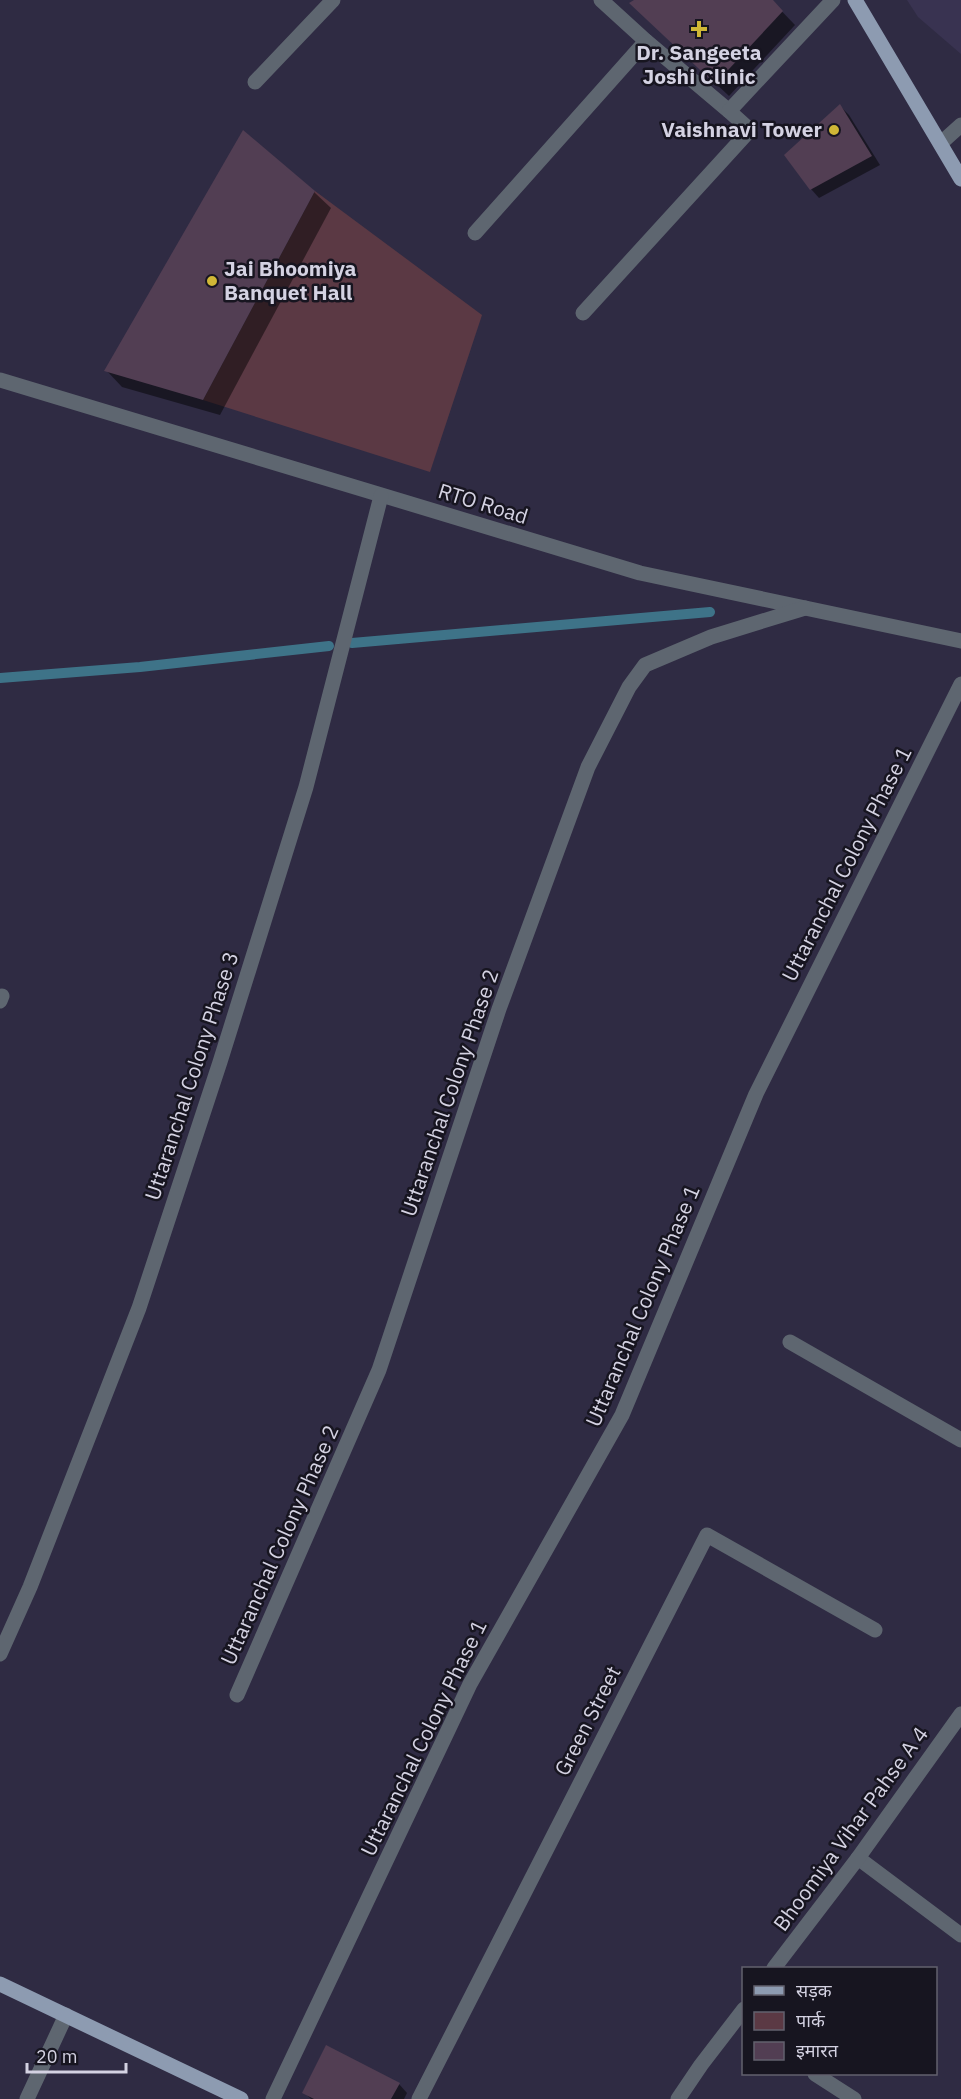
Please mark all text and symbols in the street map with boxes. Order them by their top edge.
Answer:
marker: Dr. Sangeeta Joshi Clinic [690,20,708,38]
place label: Dr. Sangeeta Joshi Clinic [636,38,762,90]
place label: Vaishnavi Tower [661,115,823,143]
marker: Vaishnavi Tower [827,123,841,137]
place label: Jai Bhoomiya Banquet Hall [224,254,357,306]
marker: Jai Bhoomiya Banquet Hall [205,274,219,288]
street label: RTO Road [435,476,532,530]
street label: Uttaranchal Colony Phase 1 [775,741,918,986]
street label: Uttaranchal Colony Phase 3 [138,948,245,1204]
street label: Uttaranchal Colony Phase 2 [394,965,505,1220]
street label: Uttaranchal Colony Phase 1 [578,1181,706,1431]
street label: Uttaranchal Colony Phase 2 [213,1420,345,1669]
street label: Uttaranchal Colony Phase 1 [354,1615,493,1860]
street label: Green Street [547,1661,627,1780]
street label: Bhoomiya Vihar Pahse A 4 [766,1721,934,1936]
legend [742,1967,937,2075]
text: सड़क [796,1979,833,2002]
text: पार्क [796,2009,826,2032]
scale bar [27,2036,126,2074]
text: इमारत [796,2039,839,2062]
text: 20 m [36,2045,78,2068]

